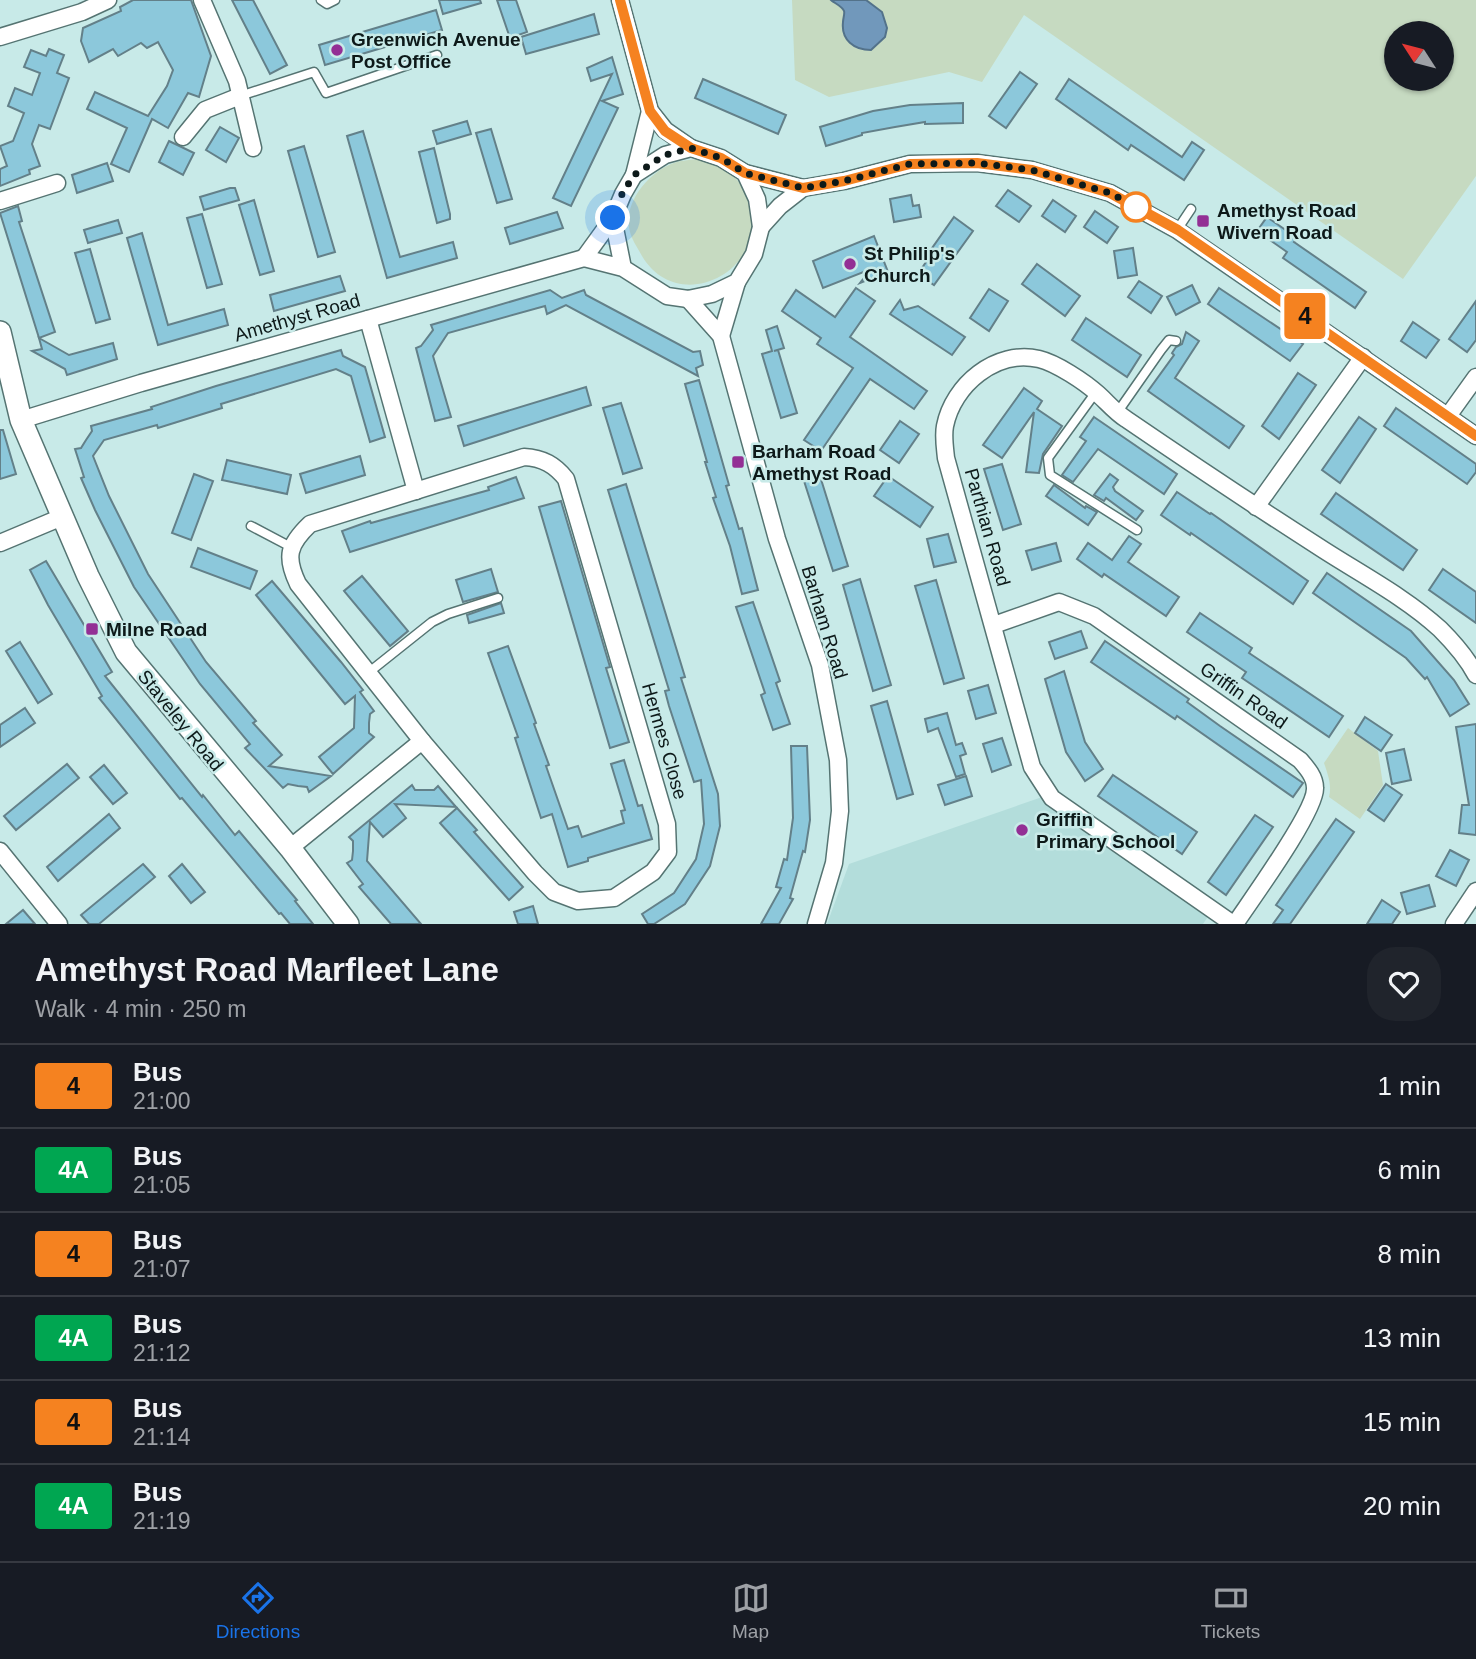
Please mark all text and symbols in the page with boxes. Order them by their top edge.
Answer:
north arrow [1384,21,1454,91]
map controls [1384,21,1454,91]
place label: Greenwich Avenue Post Office [351,29,521,72]
marker: Greenwich Avenue Post Office [329,42,345,58]
unlabelled marker [1121,192,1151,222]
your location [595,200,630,235]
place label: Amethyst Road Wivern Road [1217,200,1356,243]
marker: Amethyst Road Wivern Road [1195,213,1211,229]
place label: St Philip's Church [864,243,955,286]
marker: St Philip's Church [842,256,858,272]
street label: Amethyst Road [232,289,362,345]
line badge: 4 [1282,293,1328,339]
text: 4 [1298,302,1312,329]
place label: Barham Road Amethyst Road [752,441,891,484]
marker: Barham Road Amethyst Road [730,454,746,470]
street label: Parthian Road [961,466,1014,588]
street label: Barham Road [797,563,852,681]
place label: Milne Road [106,619,207,640]
marker: Milne Road [84,621,100,637]
street label: Griffin Road [1196,658,1291,733]
street label: Staveley Road [134,666,228,775]
street label: Hermes Close [638,680,691,802]
place label: Griffin Primary School [1036,809,1175,852]
marker: Griffin Primary School [1014,822,1030,838]
button: heart [1367,947,1441,1021]
text: Amethyst Road Marfleet Lane [35,951,499,988]
text: Walk · 4 min · 250 m [35,996,246,1022]
text: Bus [133,1057,182,1087]
text: 1 min [1377,1071,1441,1101]
text: 4 [67,1072,80,1099]
text: 21:00 [133,1088,191,1114]
text: Bus [133,1141,182,1171]
text: 6 min [1377,1155,1441,1185]
text: 4A [58,1156,89,1183]
text: 21:05 [133,1172,191,1198]
text: Bus [133,1225,182,1255]
text: 8 min [1377,1239,1441,1269]
text: 4 [67,1240,80,1267]
text: 21:07 [133,1256,191,1282]
text: Bus [133,1309,182,1339]
text: 13 min [1363,1323,1441,1353]
text: 4A [58,1324,89,1351]
text: 21:12 [133,1340,191,1366]
text: Bus [133,1393,182,1423]
text: 15 min [1363,1407,1441,1437]
text: 4 [67,1408,80,1435]
text: 21:14 [133,1424,191,1450]
text: Bus [133,1477,182,1507]
text: 20 min [1363,1491,1441,1521]
text: 4A [58,1492,89,1519]
text: 21:19 [133,1508,191,1534]
tab: Directions [216,1579,300,1643]
tab: Map [732,1579,770,1643]
tab: Tickets [1201,1579,1260,1643]

